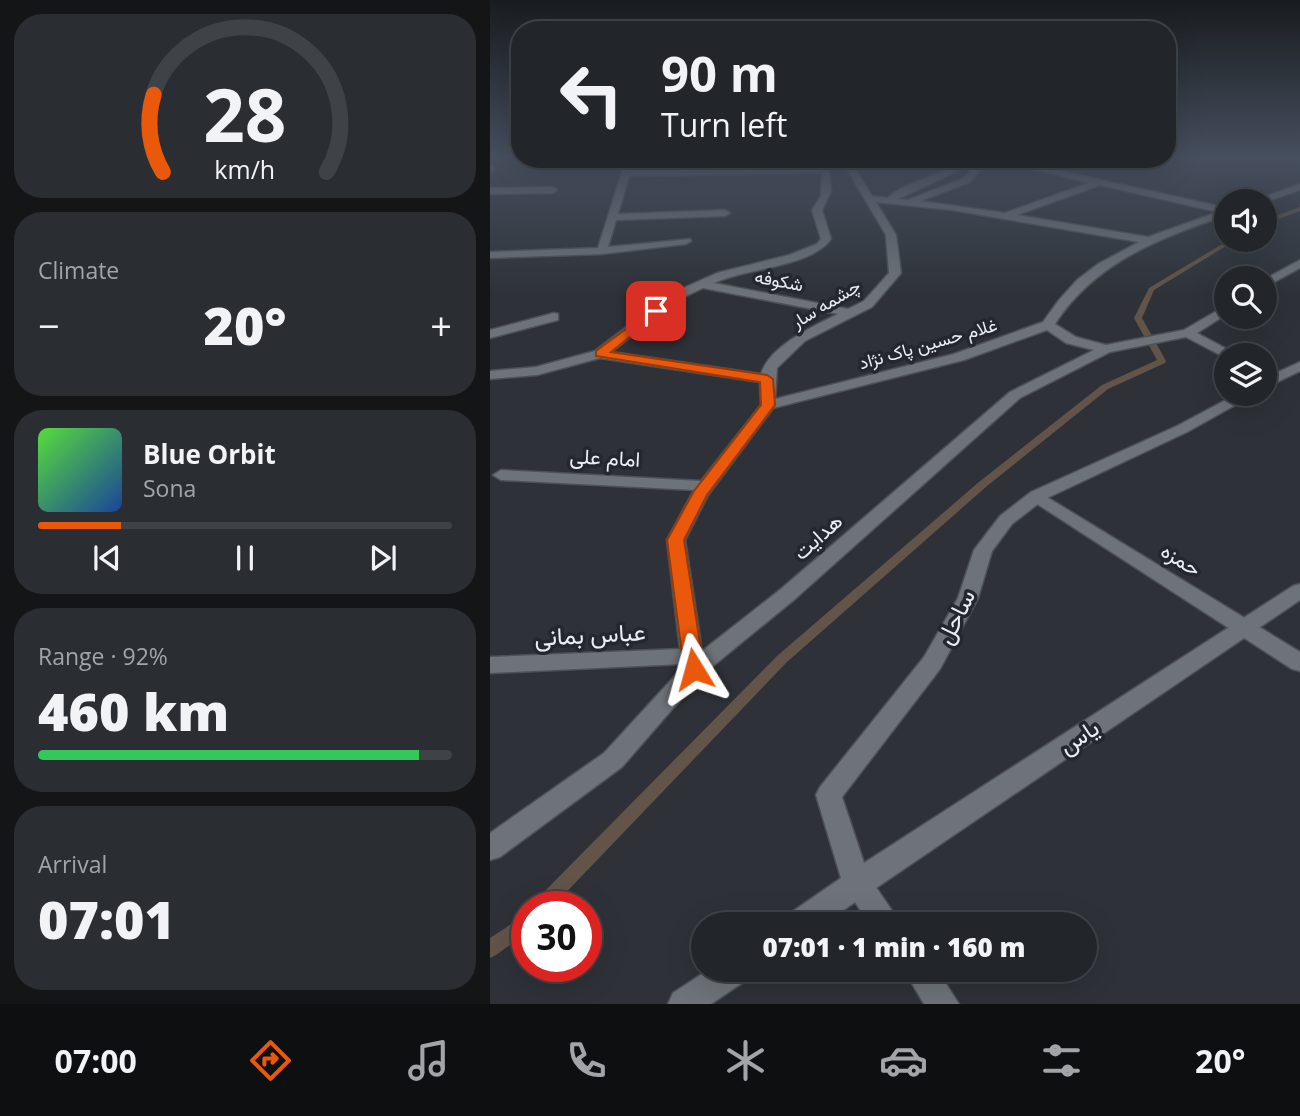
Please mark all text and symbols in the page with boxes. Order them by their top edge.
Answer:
text: 90 m [661,40,778,106]
icon: left [546,49,637,140]
text: 28 [203,64,287,163]
text: Turn left [661,103,787,146]
text: km/h [215,152,275,186]
map controls [1214,189,1277,406]
button: sound [1214,189,1277,252]
text: Climate [38,254,119,286]
street label: شکوفه [753,264,806,296]
button: search [1214,266,1277,329]
street label: چشمه سار [786,273,865,335]
pin [626,281,686,341]
text: 20° [204,289,286,360]
icon: arrive [637,292,675,330]
text: − [38,299,60,351]
text: + [430,299,452,351]
street label: غلام حسین پاک نژاد [856,312,1000,375]
button: layers [1214,343,1277,406]
text: Blue Orbit [143,436,276,472]
street label: امام علی [569,441,641,474]
text: Sona [143,472,196,504]
street label: هدایت [787,507,848,566]
street label: حمزه [1156,536,1207,582]
icon: previous [88,539,126,577]
icon: pause [226,539,264,577]
icon: next [364,539,402,577]
street label: ساحل [927,583,982,649]
street label: عباس بمانی [534,614,646,653]
position arrow [657,632,731,706]
text: Range · 92% [38,640,168,672]
text: 460 km [38,675,229,746]
street label: یاس [1052,710,1105,761]
text: Arrival [38,848,107,880]
text: 07:01 [38,883,175,954]
speed limit sign: 30 [511,891,602,982]
text: 07:01 · 1 min · 160 m [763,929,1025,965]
icon: directions [246,1036,295,1085]
icon: music [404,1036,453,1085]
icon: phone [562,1036,611,1085]
icon: climate [721,1036,770,1085]
icon: car [879,1036,928,1085]
icon: filters [1037,1036,1086,1085]
text: 07:00 [55,1039,137,1082]
text: 20° [1195,1039,1245,1082]

